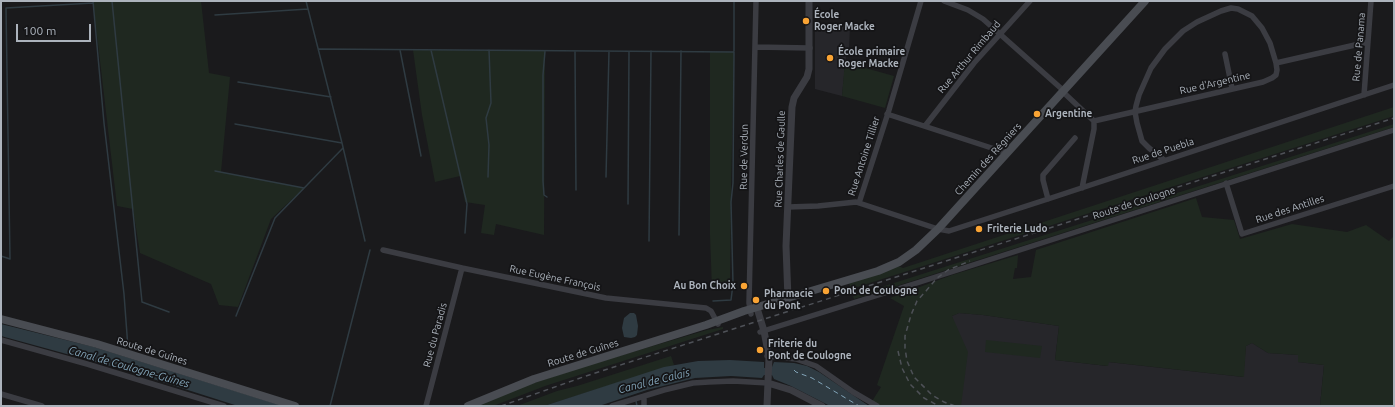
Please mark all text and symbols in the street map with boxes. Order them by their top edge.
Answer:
place label: École Roger Macke [814,9,875,32]
street label: Rue de Panama [1350,12,1368,82]
scale bar [18,16,93,42]
marker: École Roger Macke [801,16,811,26]
street label: Rue Arthur Rimbaud [935,18,1003,96]
text: 100 m [23,24,56,37]
place label: École primaire Roger Macke [838,46,905,70]
marker: École primaire Roger Macke [825,53,835,63]
street label: Rue d'Argentine [1178,69,1252,97]
place label: Argentine [1045,108,1092,120]
marker: Argentine [1032,109,1042,119]
street label: Rue Charles de Gaulle [772,110,788,208]
street label: Rue Antoine Tillier [845,115,883,197]
street label: Chemin des Régniers [952,120,1024,198]
street label: Rue de Verdun [737,124,751,190]
street label: Rue de Puebla [1131,135,1195,167]
street label: Route de Coulogne [1091,184,1177,222]
street label: Rue des Antilles [1254,192,1326,226]
place label: Friterie Ludo [987,223,1048,235]
marker: Friterie Ludo [974,224,984,234]
street label: Rue Eugène François [508,262,602,294]
place label: Au Bon Choix [673,280,736,292]
marker: Au Bon Choix [739,281,749,291]
place label: Pont de Coulogne [834,285,918,297]
marker: Pont de Coulogne [821,286,831,296]
place label: Pharmacie du Pont [764,288,813,312]
marker: Pharmacie du Pont [751,295,761,305]
street label: Rue du Paradis [421,301,449,369]
street label: Route de Guînes [115,335,189,367]
street label: Route de Guînes [546,337,620,369]
place label: Friterie du Pont de Coulogne [768,338,852,362]
water label: Canal de Coulogne-Guînes [67,343,191,391]
marker: Friterie du Pont de Coulogne [755,345,765,355]
water label: Canal de Calais [617,366,691,396]

